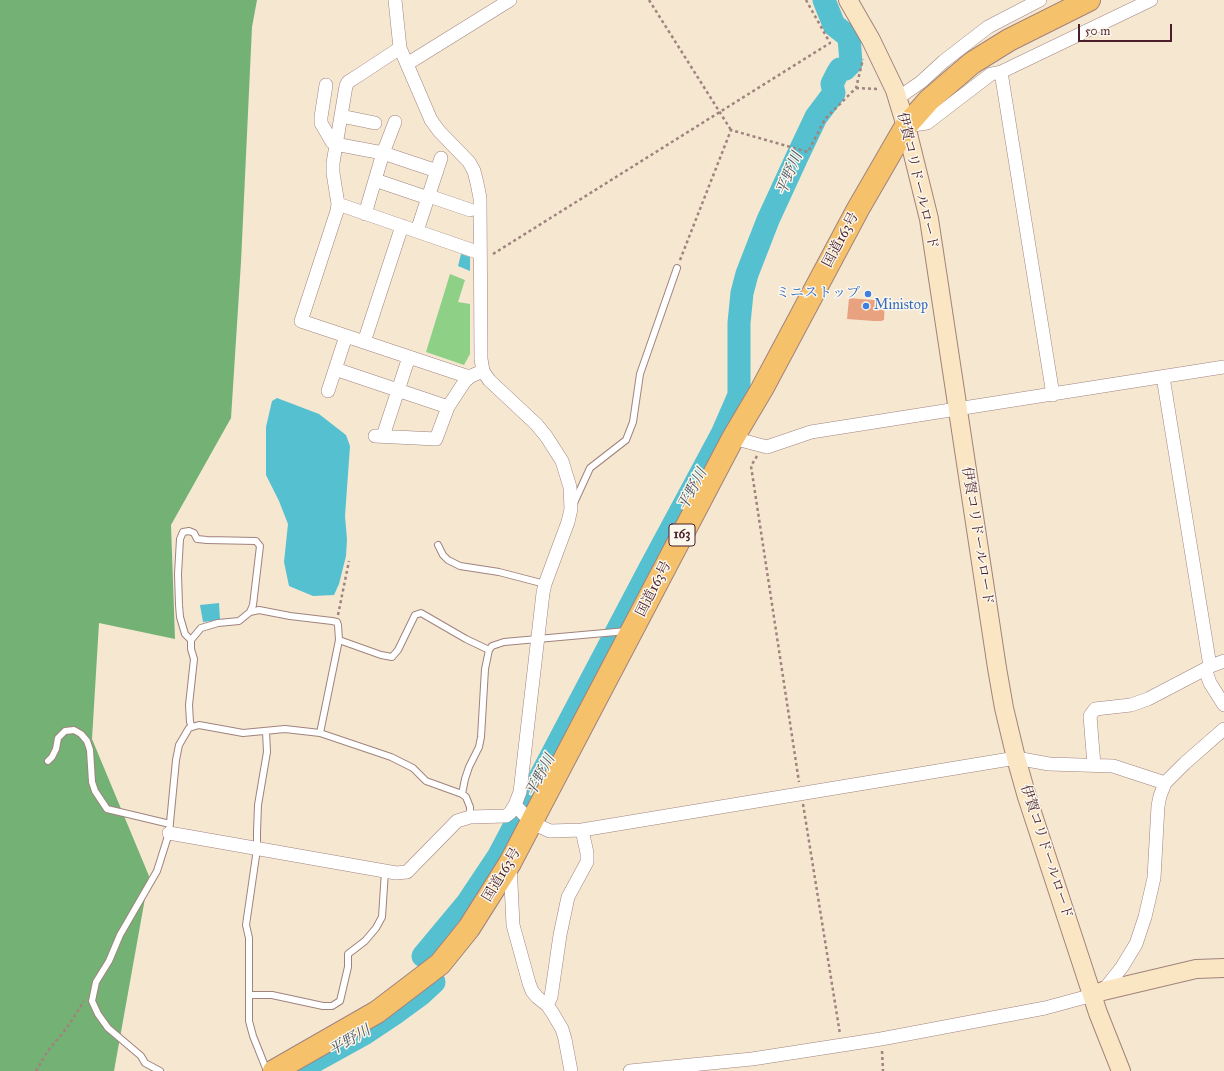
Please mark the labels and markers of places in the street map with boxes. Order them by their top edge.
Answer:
place label: ミニストップ [776,286,860,302]
marker: ミニストップ [863,289,873,299]
place label: Ministop [874,298,928,314]
marker: Ministop [861,301,871,311]

